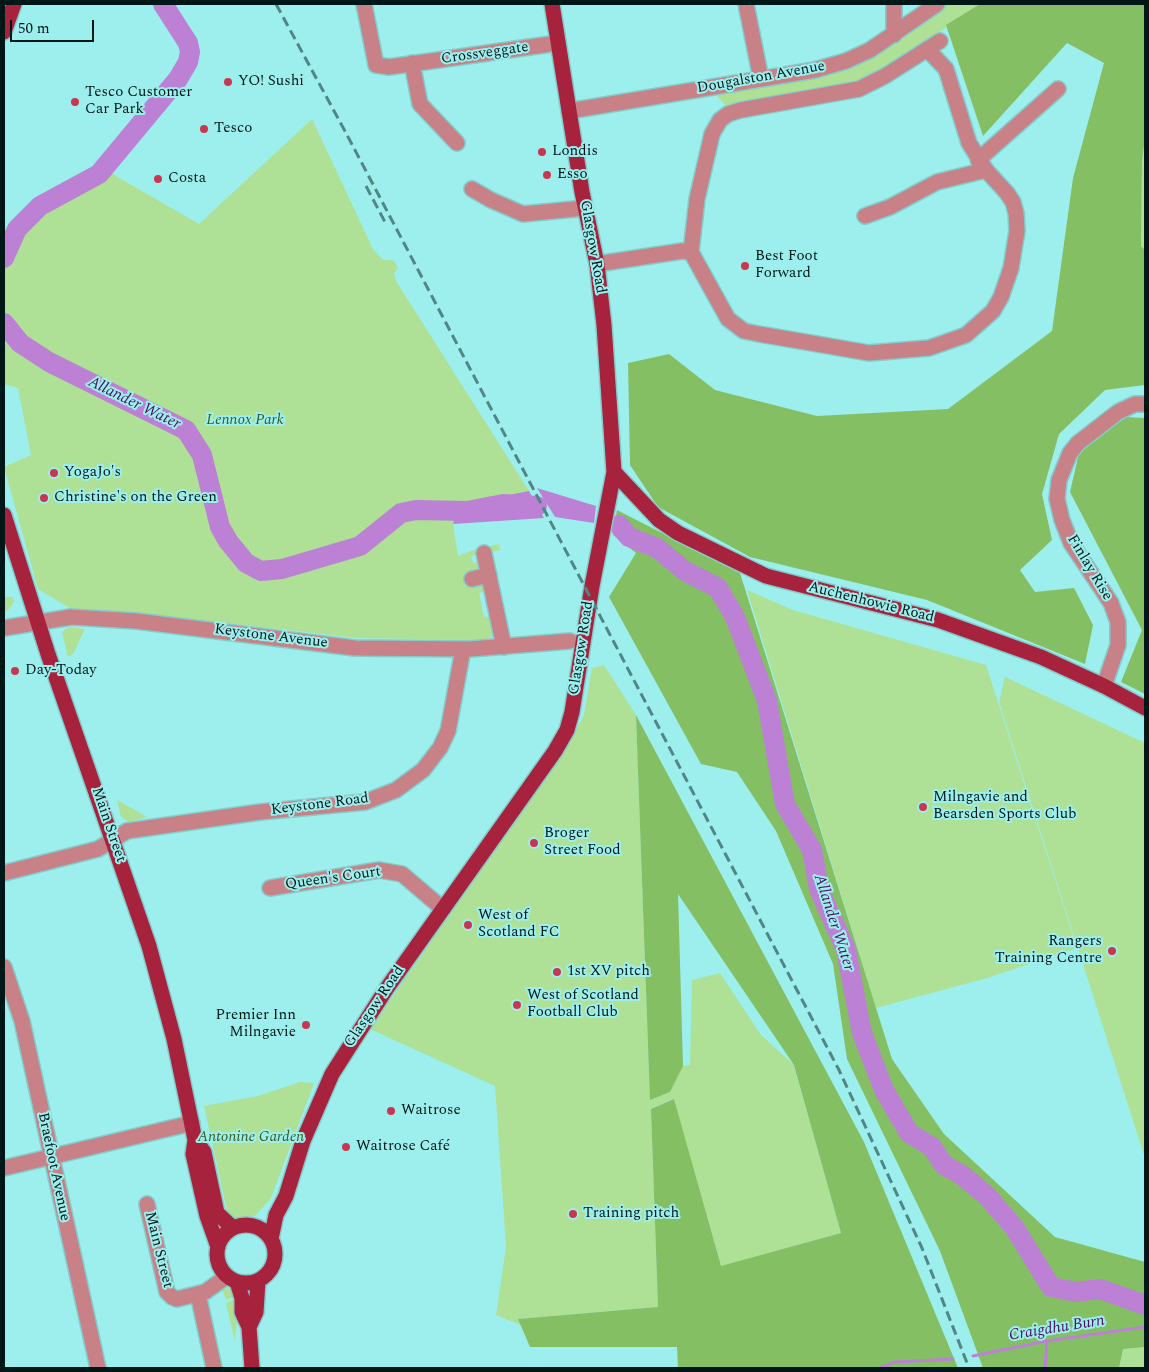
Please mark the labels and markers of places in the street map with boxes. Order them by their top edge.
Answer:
place label: YO! Sushi [238,73,304,91]
marker: YO! Sushi [222,76,234,88]
place label: Tesco Customer Car Park [85,84,192,119]
marker: Tesco Customer Car Park [69,96,81,108]
place label: Tesco [214,120,252,138]
marker: Tesco [198,123,210,135]
place label: Londis [552,143,598,161]
marker: Londis [536,146,548,158]
place label: Esso [557,166,588,184]
marker: Esso [541,169,553,181]
place label: Costa [168,170,206,188]
marker: Costa [152,173,164,185]
place label: Best Foot Forward [755,248,818,283]
marker: Best Foot Forward [739,260,751,272]
place label: YogaJo's [64,464,121,482]
marker: YogaJo's [48,467,60,479]
place label: Christine's on the Green [54,489,217,507]
marker: Christine's on the Green [38,492,50,504]
place label: Day-Today [25,662,96,680]
marker: Day-Today [9,665,21,677]
place label: Milngavie and Bearsden Sports Club [933,789,1077,824]
marker: Milngavie and Bearsden Sports Club [917,801,929,813]
place label: Broger Street Food [544,825,621,860]
marker: Broger Street Food [528,837,540,849]
place label: West of Scotland FC [478,907,560,942]
marker: West of Scotland FC [462,919,474,931]
place label: Rangers Training Centre [995,933,1102,968]
marker: Rangers Training Centre [1106,945,1118,957]
place label: 1st XV pitch [567,963,650,981]
marker: 1st XV pitch [551,966,563,978]
place label: West of Scotland Football Club [527,987,639,1022]
marker: West of Scotland Football Club [511,999,523,1011]
place label: Premier Inn Milngavie [216,1007,296,1042]
marker: Premier Inn Milngavie [300,1019,312,1031]
place label: Waitrose [401,1102,461,1120]
marker: Waitrose [385,1105,397,1117]
place label: Waitrose Café [356,1138,450,1156]
marker: Waitrose Café [340,1141,352,1153]
place label: Training pitch [583,1205,679,1223]
marker: Training pitch [567,1208,579,1220]

